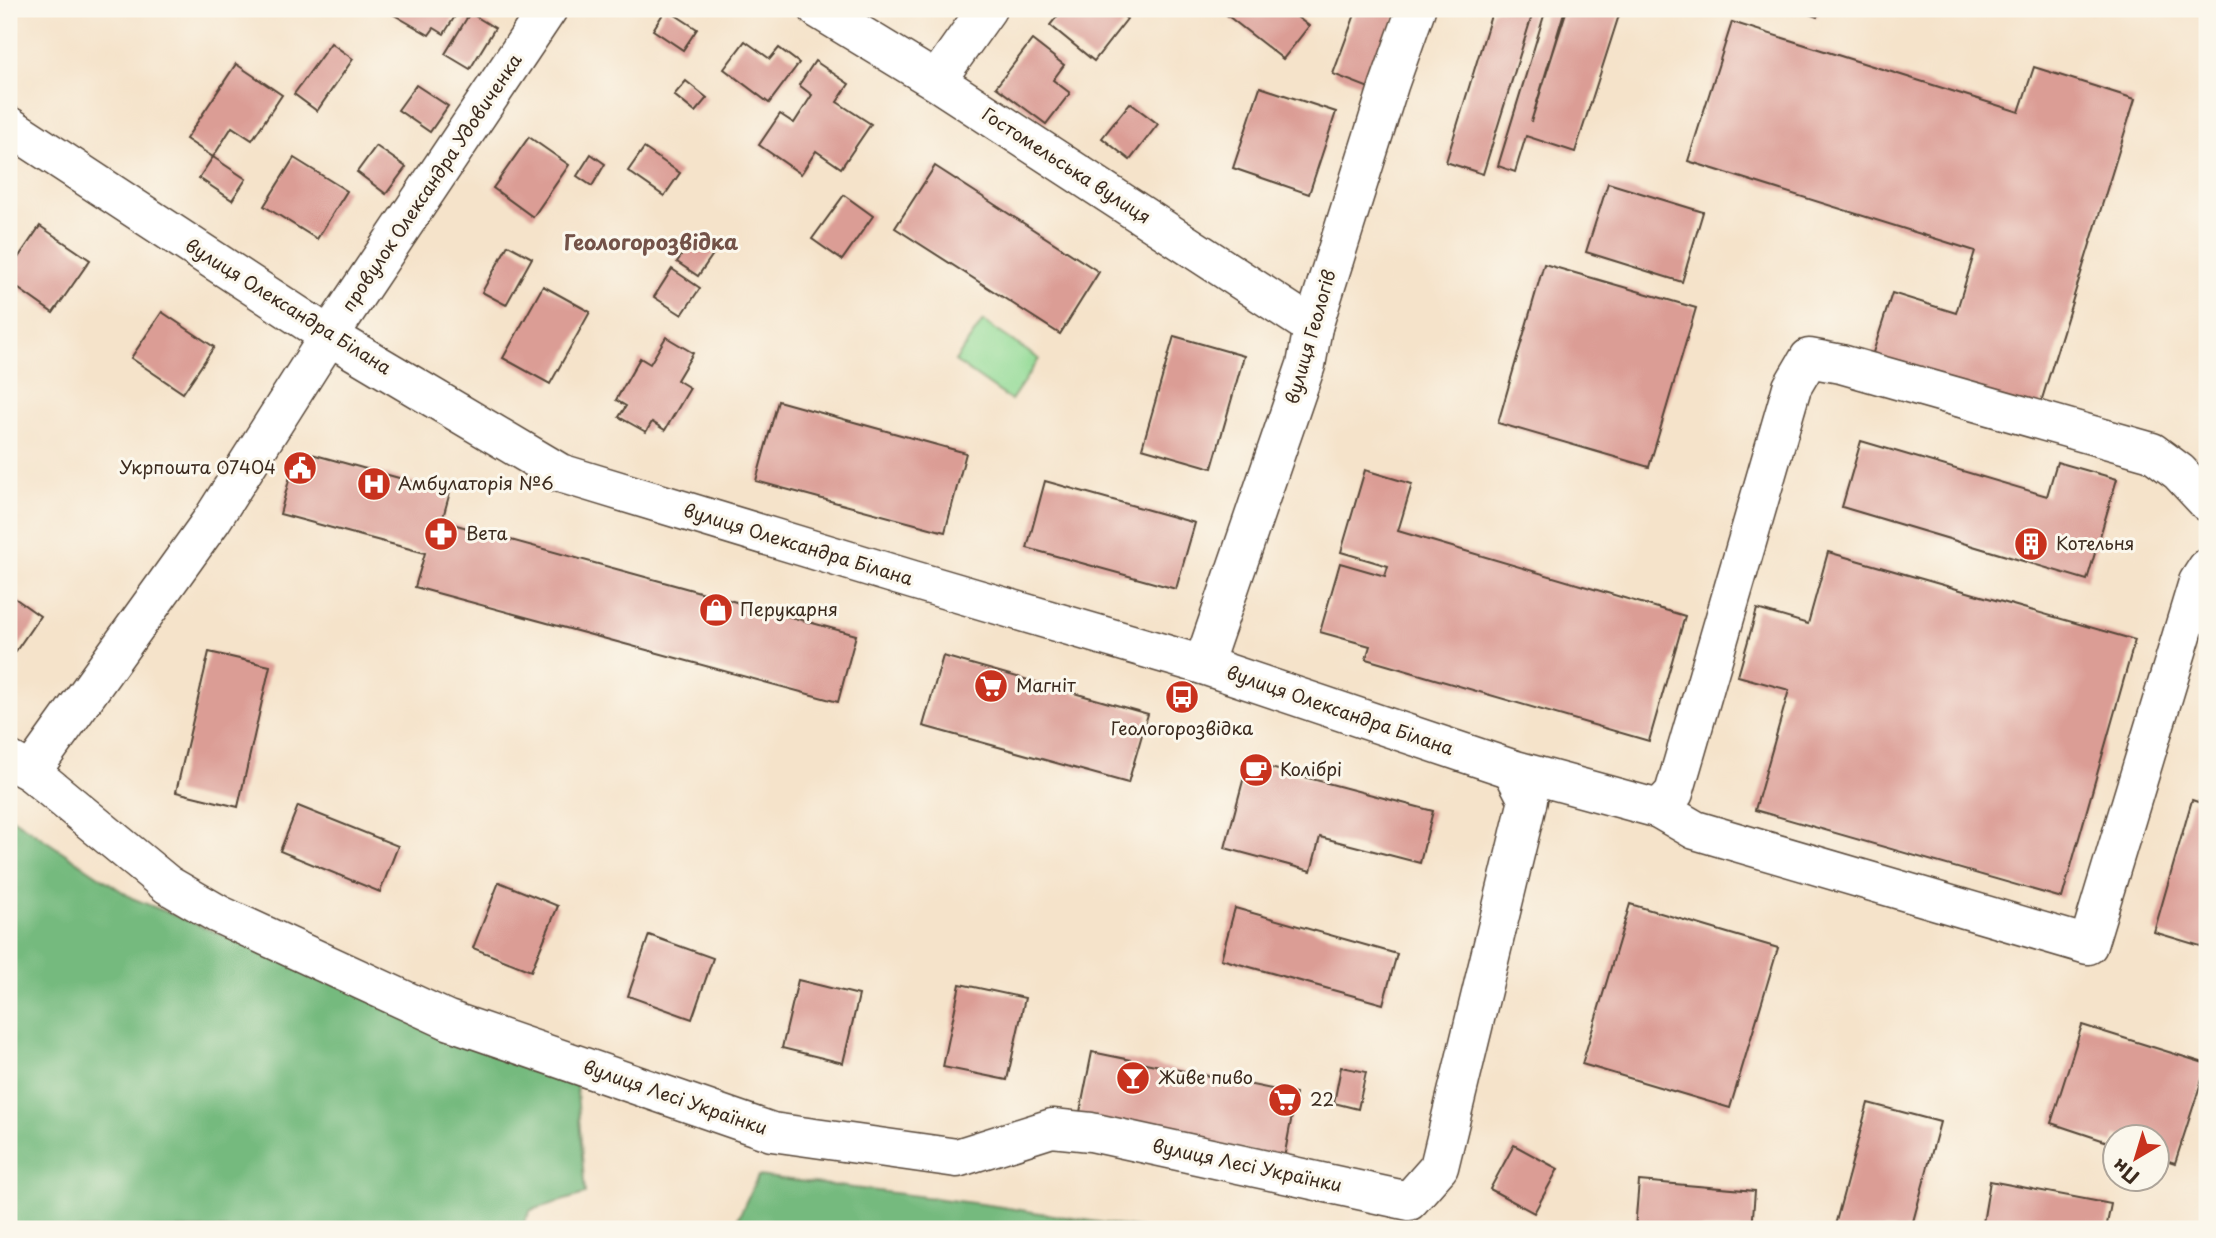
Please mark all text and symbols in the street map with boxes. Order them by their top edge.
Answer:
street label: провулок Олександра Удовиченка [334,47,528,317]
street label: Гостомельська вулиця [977,100,1156,230]
district label: Геологорозвідка [564,225,738,257]
street label: вулиця Олександра Білана [180,231,398,381]
street label: вулиця Геологів [1278,266,1342,407]
public building icon: Укрпошта 07404 [281,449,319,487]
place label: Укрпошта 07404 [119,453,276,480]
hospital icon: Амбулаторія №6 [355,465,393,503]
place label: Амбулаторія №6 [398,469,554,496]
street label: вулиця Олександра Білана [680,496,917,592]
pharmacy icon: Вета [422,515,460,553]
place label: Вета [466,519,507,546]
building icon: Котельня [2012,525,2050,563]
place label: Котельня [2056,529,2135,556]
shop icon: Перукарня [697,591,735,629]
place label: Перукарня [740,595,838,622]
street label: вулиця Олександра Білана [1223,658,1458,761]
supermarket icon: Магніт [972,667,1010,705]
place label: Магніт [1016,671,1076,698]
bus stop icon: Геологорозвідка [1163,678,1201,716]
place label: Геологорозвідка [1111,714,1254,741]
cafe icon: Колібрі [1237,751,1275,789]
place label: Колібрі [1280,755,1342,782]
street label: вулиця Лесі Українки [580,1052,771,1141]
bar icon: Живе пиво [1114,1059,1152,1097]
place label: Живе пиво [1158,1063,1253,1090]
supermarket icon: 22 [1266,1081,1304,1119]
place label: 22 [1310,1085,1334,1112]
north arrow [2100,1122,2170,1192]
street label: вулиця Лесі Українки [1150,1131,1344,1198]
text: Пн [2105,1153,2144,1192]

